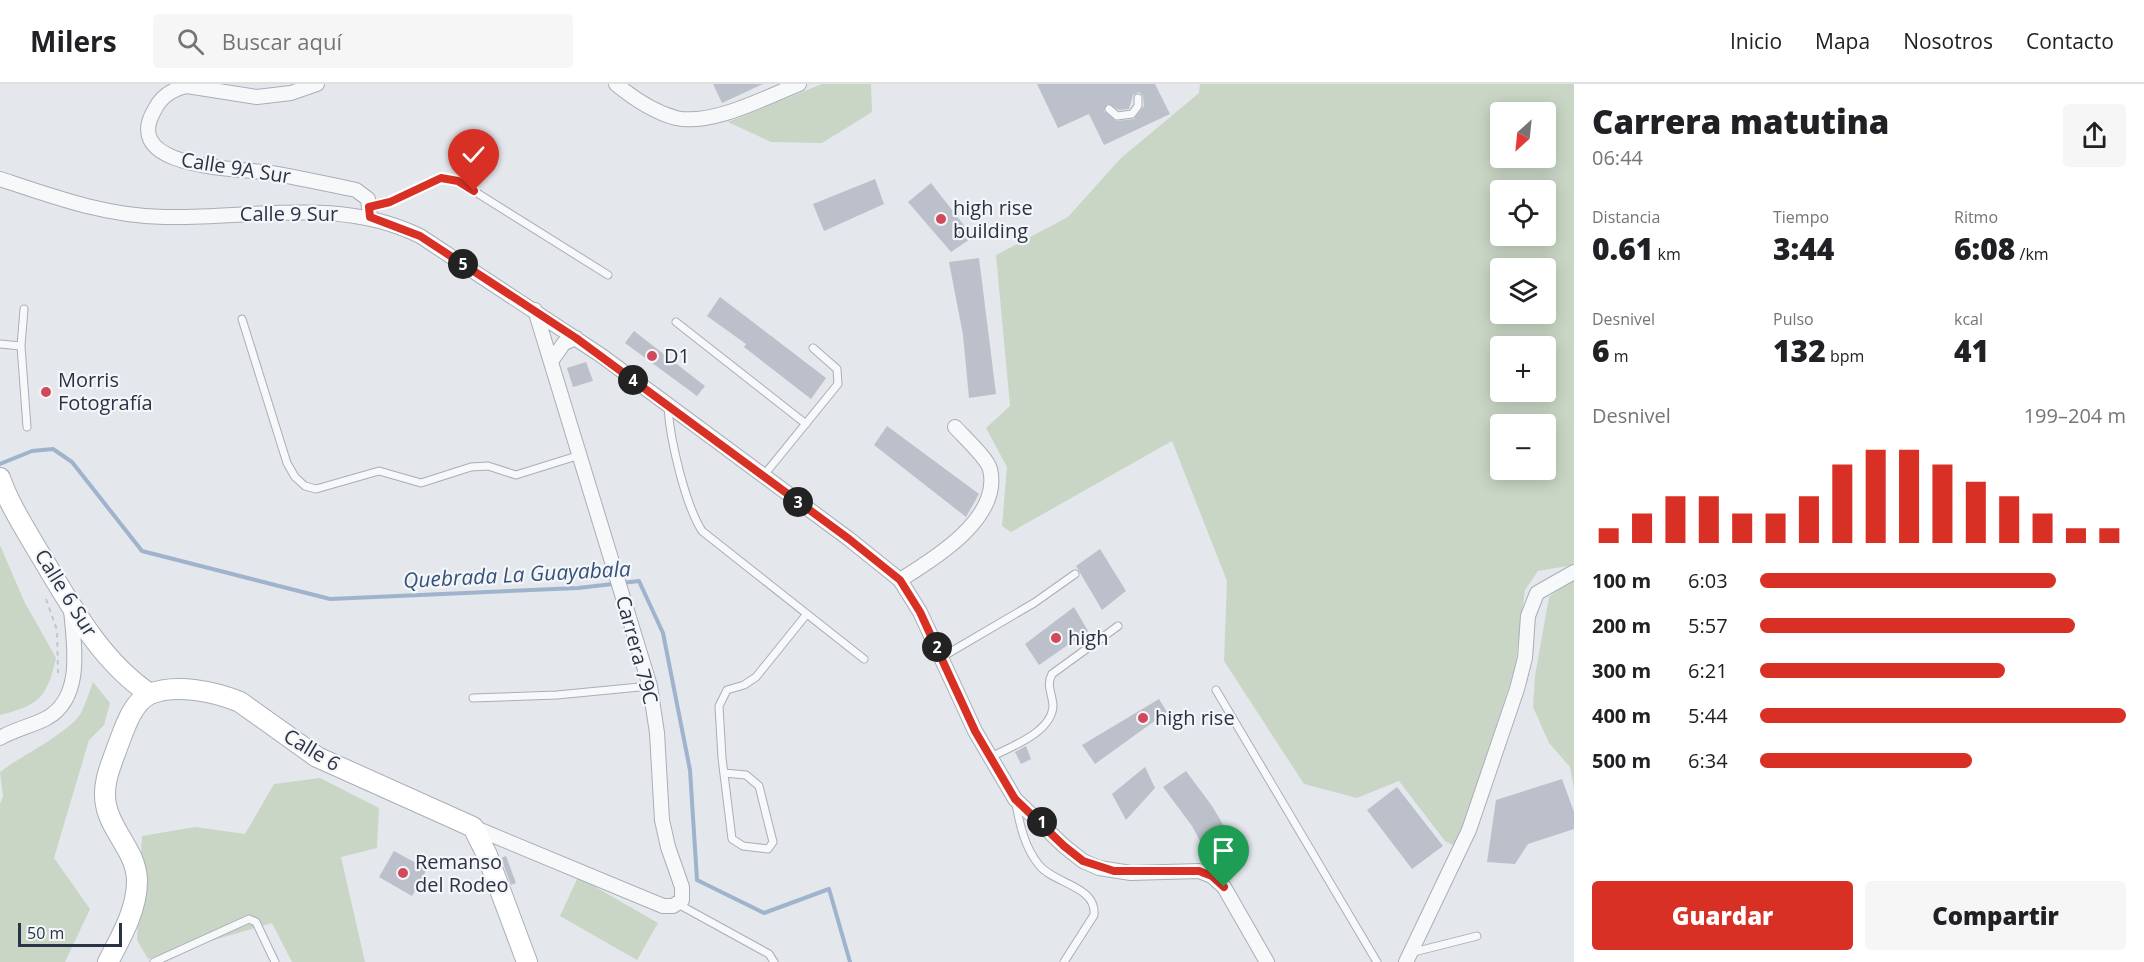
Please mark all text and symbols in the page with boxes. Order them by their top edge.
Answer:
search box [153,14,573,68]
text: Milers [30,22,117,60]
icon: search [174,25,207,58]
text: Buscar aquí [222,26,342,56]
text: Inicio [1730,27,1782,55]
text: Mapa [1815,27,1870,55]
text: Nosotros [1903,27,1993,55]
text: Contacto [2026,27,2114,55]
text: Carrera matutina [1592,99,1889,144]
north arrow [1490,102,1556,168]
map controls [1490,102,1556,480]
button: share [2063,104,2126,167]
pin [448,129,499,191]
icon: check [457,138,490,171]
text: 06:44 [1592,144,1643,171]
street label: Calle 9A Sur [179,145,293,190]
button: locate [1490,180,1556,246]
place label: high rise building [953,194,1033,244]
street label: Calle 9 Sur [240,200,338,227]
text: Distancia [1592,206,1660,228]
text: Tiempo [1773,206,1829,228]
text: Ritmo [1954,206,1998,228]
marker: high rise building [934,212,948,226]
text: 0.61 [1592,228,1653,269]
text: 3:44 [1773,228,1834,269]
text: 6:08 [1954,228,2015,269]
text: km [1653,243,1681,265]
text: /km [2015,243,2049,265]
pin: 5 [448,249,478,279]
text: 5 [458,253,468,275]
button: layers [1490,258,1556,324]
text: Desnivel [1592,308,1655,330]
text: Pulso [1773,308,1814,330]
text: kcal [1954,308,1983,330]
text: 6 [1592,330,1610,371]
text: 132 [1773,330,1826,371]
text: 41 [1954,330,1989,371]
button: + [1490,336,1556,402]
place label: D1 [664,342,690,369]
text: m [1610,345,1629,367]
text: bpm [1826,345,1864,367]
marker: D1 [645,349,659,363]
pin: 4 [618,365,648,395]
place label: Morris Fotografía [58,366,153,416]
text: 4 [628,369,638,391]
marker: Morris Fotografía [39,385,53,399]
text: Desnivel [1592,402,1671,429]
text: 199–204 m [2024,402,2126,429]
button: − [1490,414,1556,480]
pin: 3 [783,487,813,517]
text: 3 [793,491,803,513]
street label: Calle 6 Sur [29,544,104,642]
water label: Quebrada La Guayabala [402,554,632,594]
text: 100 m [1592,567,1651,594]
text: 6:03 [1688,567,1728,594]
street label: Carrera 79C [610,593,665,707]
text: 200 m [1592,612,1651,639]
text: 5:57 [1688,612,1728,639]
place label: high [1068,624,1108,651]
marker: high [1049,631,1063,645]
pin: 2 [922,632,952,662]
text: 2 [932,636,942,658]
text: 300 m [1592,657,1651,684]
text: 6:21 [1688,657,1728,684]
text: 400 m [1592,702,1651,729]
text: 5:44 [1688,702,1728,729]
place label: high rise [1155,704,1235,731]
marker: high rise [1136,711,1150,725]
street label: Calle 6 [279,722,346,777]
text: 500 m [1592,747,1651,774]
text: 6:34 [1688,747,1728,774]
pin: 1 [1027,807,1057,837]
text: 1 [1037,811,1047,833]
pin [1198,825,1249,887]
icon: arrive [1207,834,1240,867]
place label: Remanso del Rodeo [415,848,509,898]
marker: Remanso del Rodeo [396,866,410,880]
button: Guardar [1592,881,1853,950]
button: Compartir [1865,881,2126,950]
scale bar [18,920,122,948]
text: 50 m [27,922,64,944]

